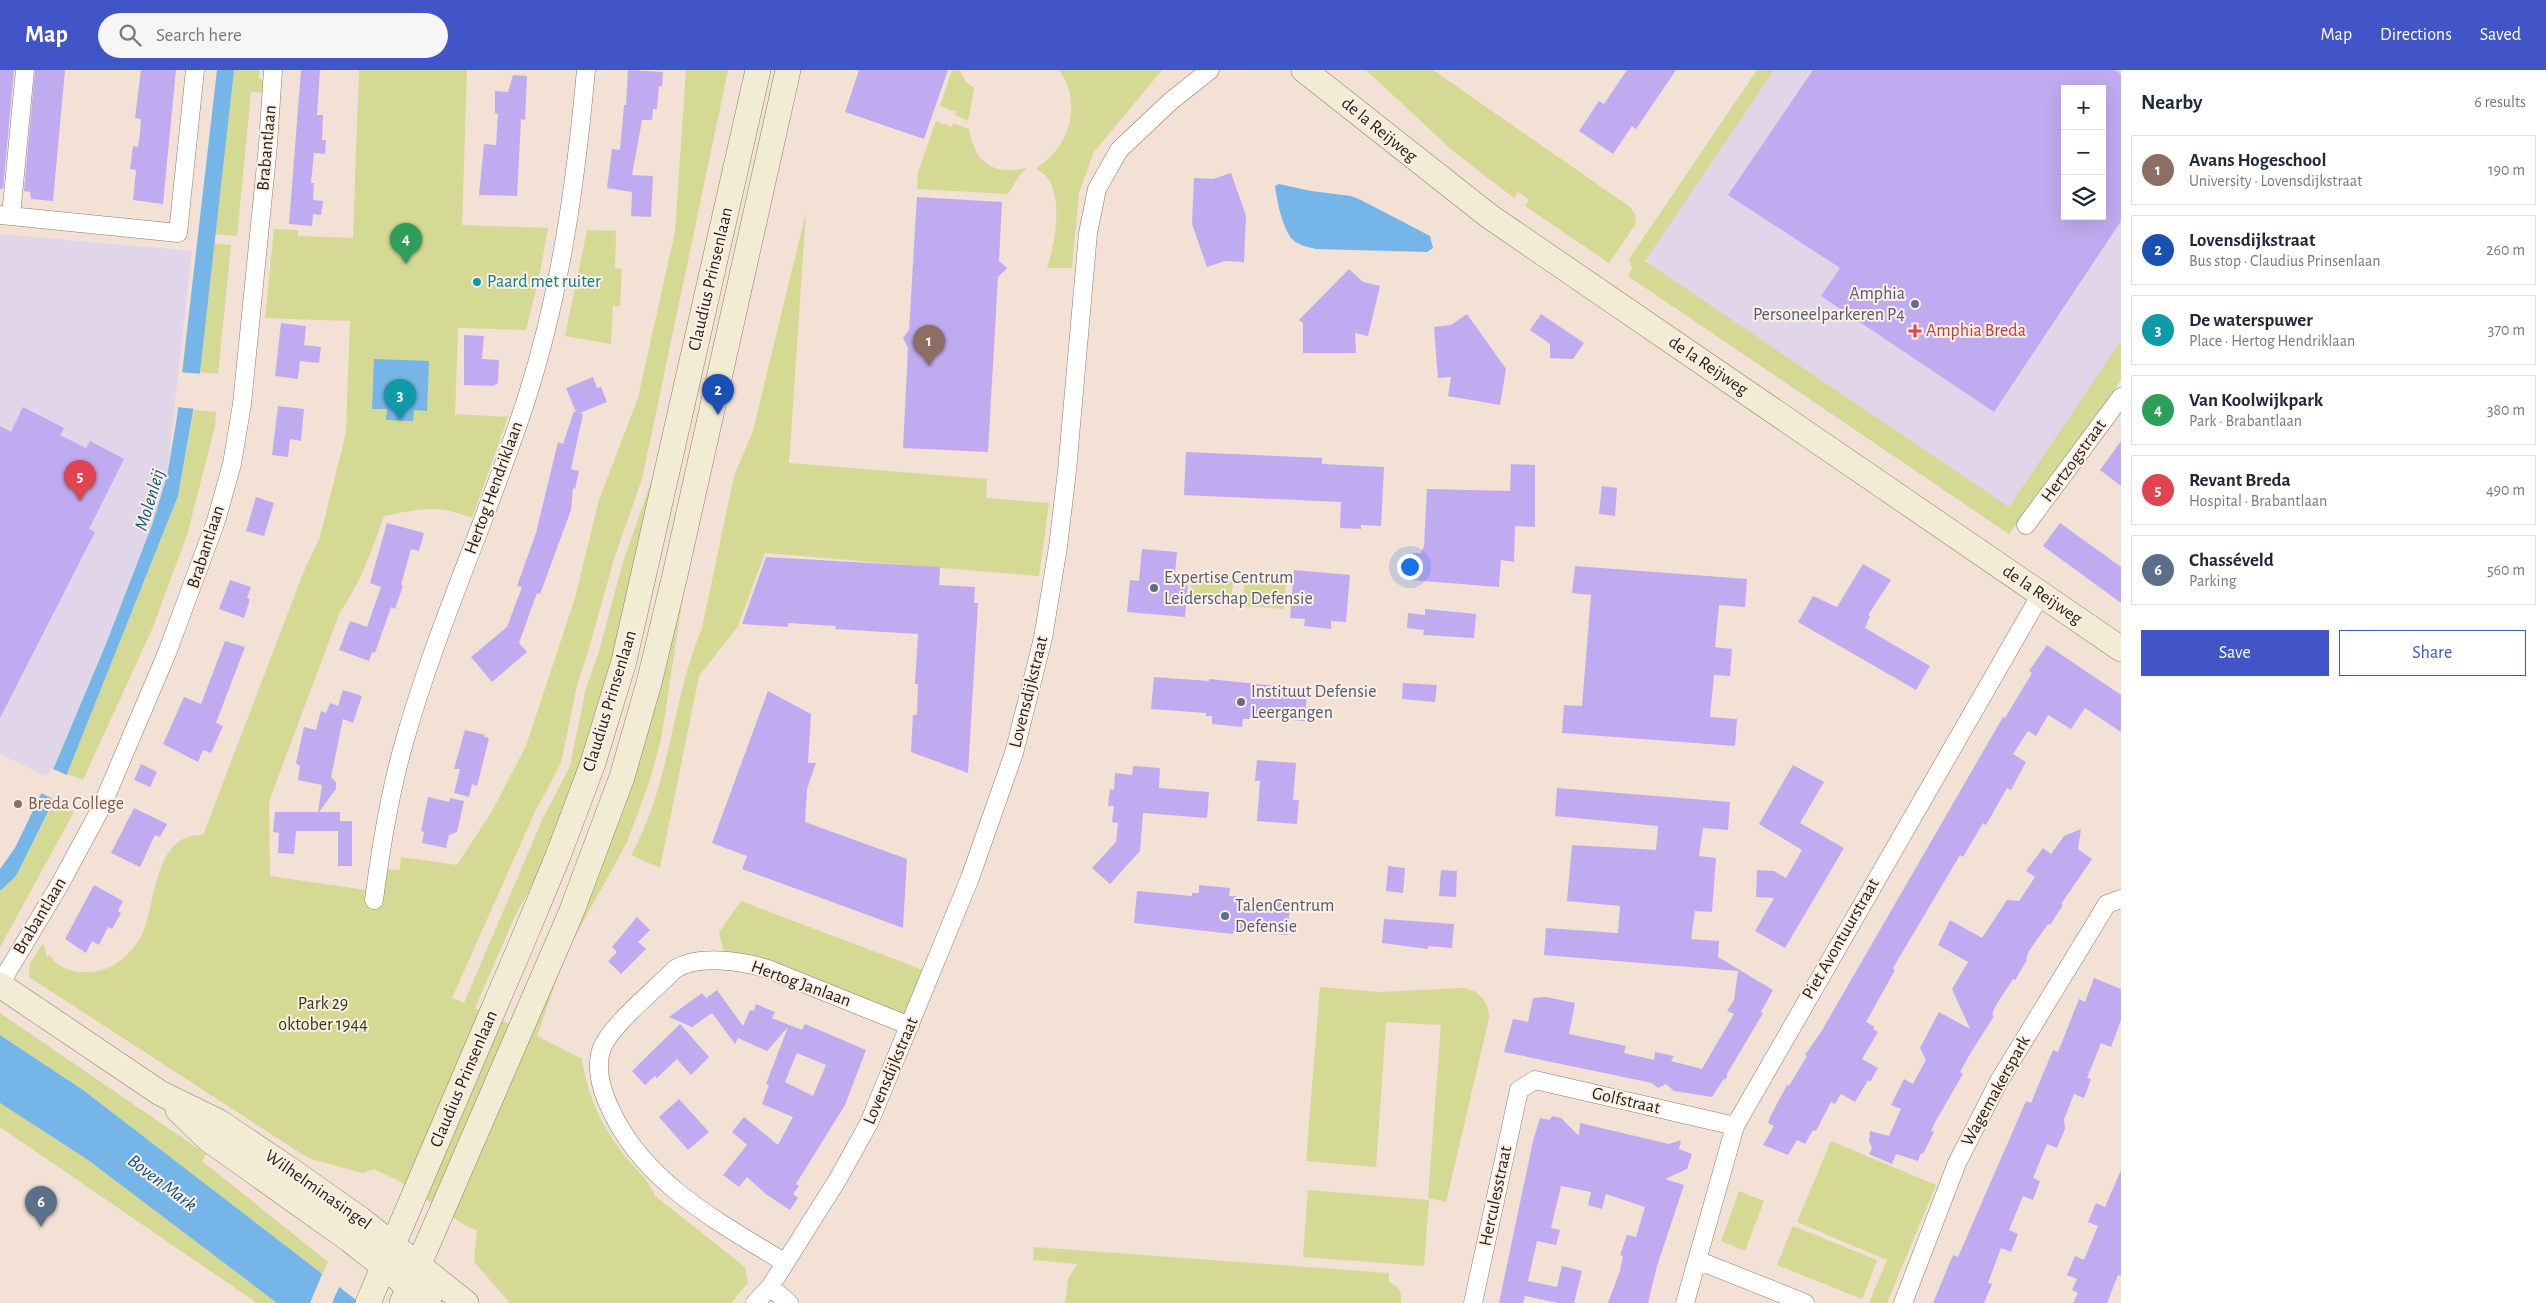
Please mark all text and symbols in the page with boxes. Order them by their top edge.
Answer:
search box [98,13,448,58]
icon: search [116,21,144,49]
text: Map [25,23,68,47]
text: Search here [156,26,242,45]
text: Map [2321,26,2352,44]
text: Directions [2380,26,2452,44]
text: Saved [2480,26,2521,44]
map controls [2061,85,2106,220]
button: + [2061,85,2106,130]
text: Nearby [2141,92,2202,113]
street label: de la Reijweg [1338,94,1421,166]
text: 6 results [2474,94,2526,110]
street label: Brabantlaan [254,104,280,192]
button: − [2061,130,2106,175]
text: Avans Hogeschool [2189,151,2326,170]
text: 1 [2155,162,2161,178]
text: 190 m [2488,162,2525,178]
text: University · Lovensdijkstraat [2189,173,2362,189]
button: layers [2061,175,2106,220]
street label: Claudius Prinsenlaan [686,205,736,353]
pin: 4 [390,223,422,264]
text: Lovensdijkstraat [2189,231,2315,250]
text: 2 [2154,242,2162,258]
text: 260 m [2486,242,2525,258]
text: Bus stop · Claudius Prinsenlaan [2189,253,2381,269]
place label: Paard met ruiter [487,273,601,291]
marker: Paard met ruiter [471,276,483,288]
place label: Amphia Personeelparkeren P4 [1753,285,1905,324]
marker: Amphia Personeelparkeren P4 [1909,298,1921,310]
text: De waterspuwer [2189,311,2313,330]
place label: Amphia Breda [1926,322,2026,340]
text: 3 [2155,322,2161,338]
text: 370 m [2488,322,2525,338]
marker: Amphia Breda [1908,324,1922,338]
pin: 1 [913,325,945,366]
street label: de la Reijweg [1665,333,1751,399]
text: Place · Hertog Hendriklaan [2189,333,2355,349]
pin: 2 [702,374,734,415]
pin: 3 [384,379,416,420]
text: Van Koolwijkpark [2189,391,2323,410]
text: 4 [2154,402,2162,418]
text: 380 m [2487,402,2525,418]
text: Park · Brabantlaan [2189,413,2302,429]
street label: Hertzogstraat [2038,416,2110,506]
street label: Hertog Hendriklaan [462,419,526,557]
pin: 5 [64,460,96,501]
water label: Molenleij [132,467,168,533]
text: Revant Breda [2189,471,2291,490]
text: 5 [2155,482,2161,498]
text: 490 m [2486,482,2525,498]
text: Hospital · Brabantlaan [2189,493,2327,509]
street label: Brabantlaan [184,503,228,591]
text: Chasséveld [2189,551,2274,570]
your location [1397,554,1423,580]
street label: de la Reijweg [1999,562,2085,628]
text: 6 [2154,562,2162,578]
text: 560 m [2487,562,2525,578]
place label: Expertise Centrum Leiderschap Defensie [1164,569,1313,608]
text: Parking [2189,573,2237,589]
marker: Expertise Centrum Leiderschap Defensie [1148,582,1160,594]
street label: Claudius Prinsenlaan [580,628,640,774]
button: Save [2141,630,2329,676]
button: Share [2339,630,2526,676]
street label: Lovensdijkstraat [1006,634,1052,750]
place label: Instituut Defensie Leergangen [1251,683,1376,722]
marker: Instituut Defensie Leergangen [1235,696,1247,708]
place label: Breda College [28,795,124,813]
marker: Breda College [12,798,24,810]
street label: Brabantlaan [10,874,70,958]
street label: Piet Avontuurstraat [1799,875,1883,1002]
place label: TalenCentrum Defensie [1235,897,1335,936]
marker: TalenCentrum Defensie [1219,910,1231,922]
street label: Hertog Janlaan [749,958,853,1010]
park label: Park 29 oktober 1944 [278,995,368,1034]
street label: Claudius Prinsenlaan [427,1008,501,1150]
street label: Lovensdijkstraat [860,1015,922,1127]
street label: Wagemakerspark [1958,1032,2034,1149]
street label: Golfstraat [1590,1084,1662,1118]
street label: Herculesstraat [1477,1144,1515,1248]
street label: Wilhelminasingel [262,1147,374,1233]
water label: Boven Mark [124,1151,200,1215]
pin: 6 [25,1186,57,1227]

